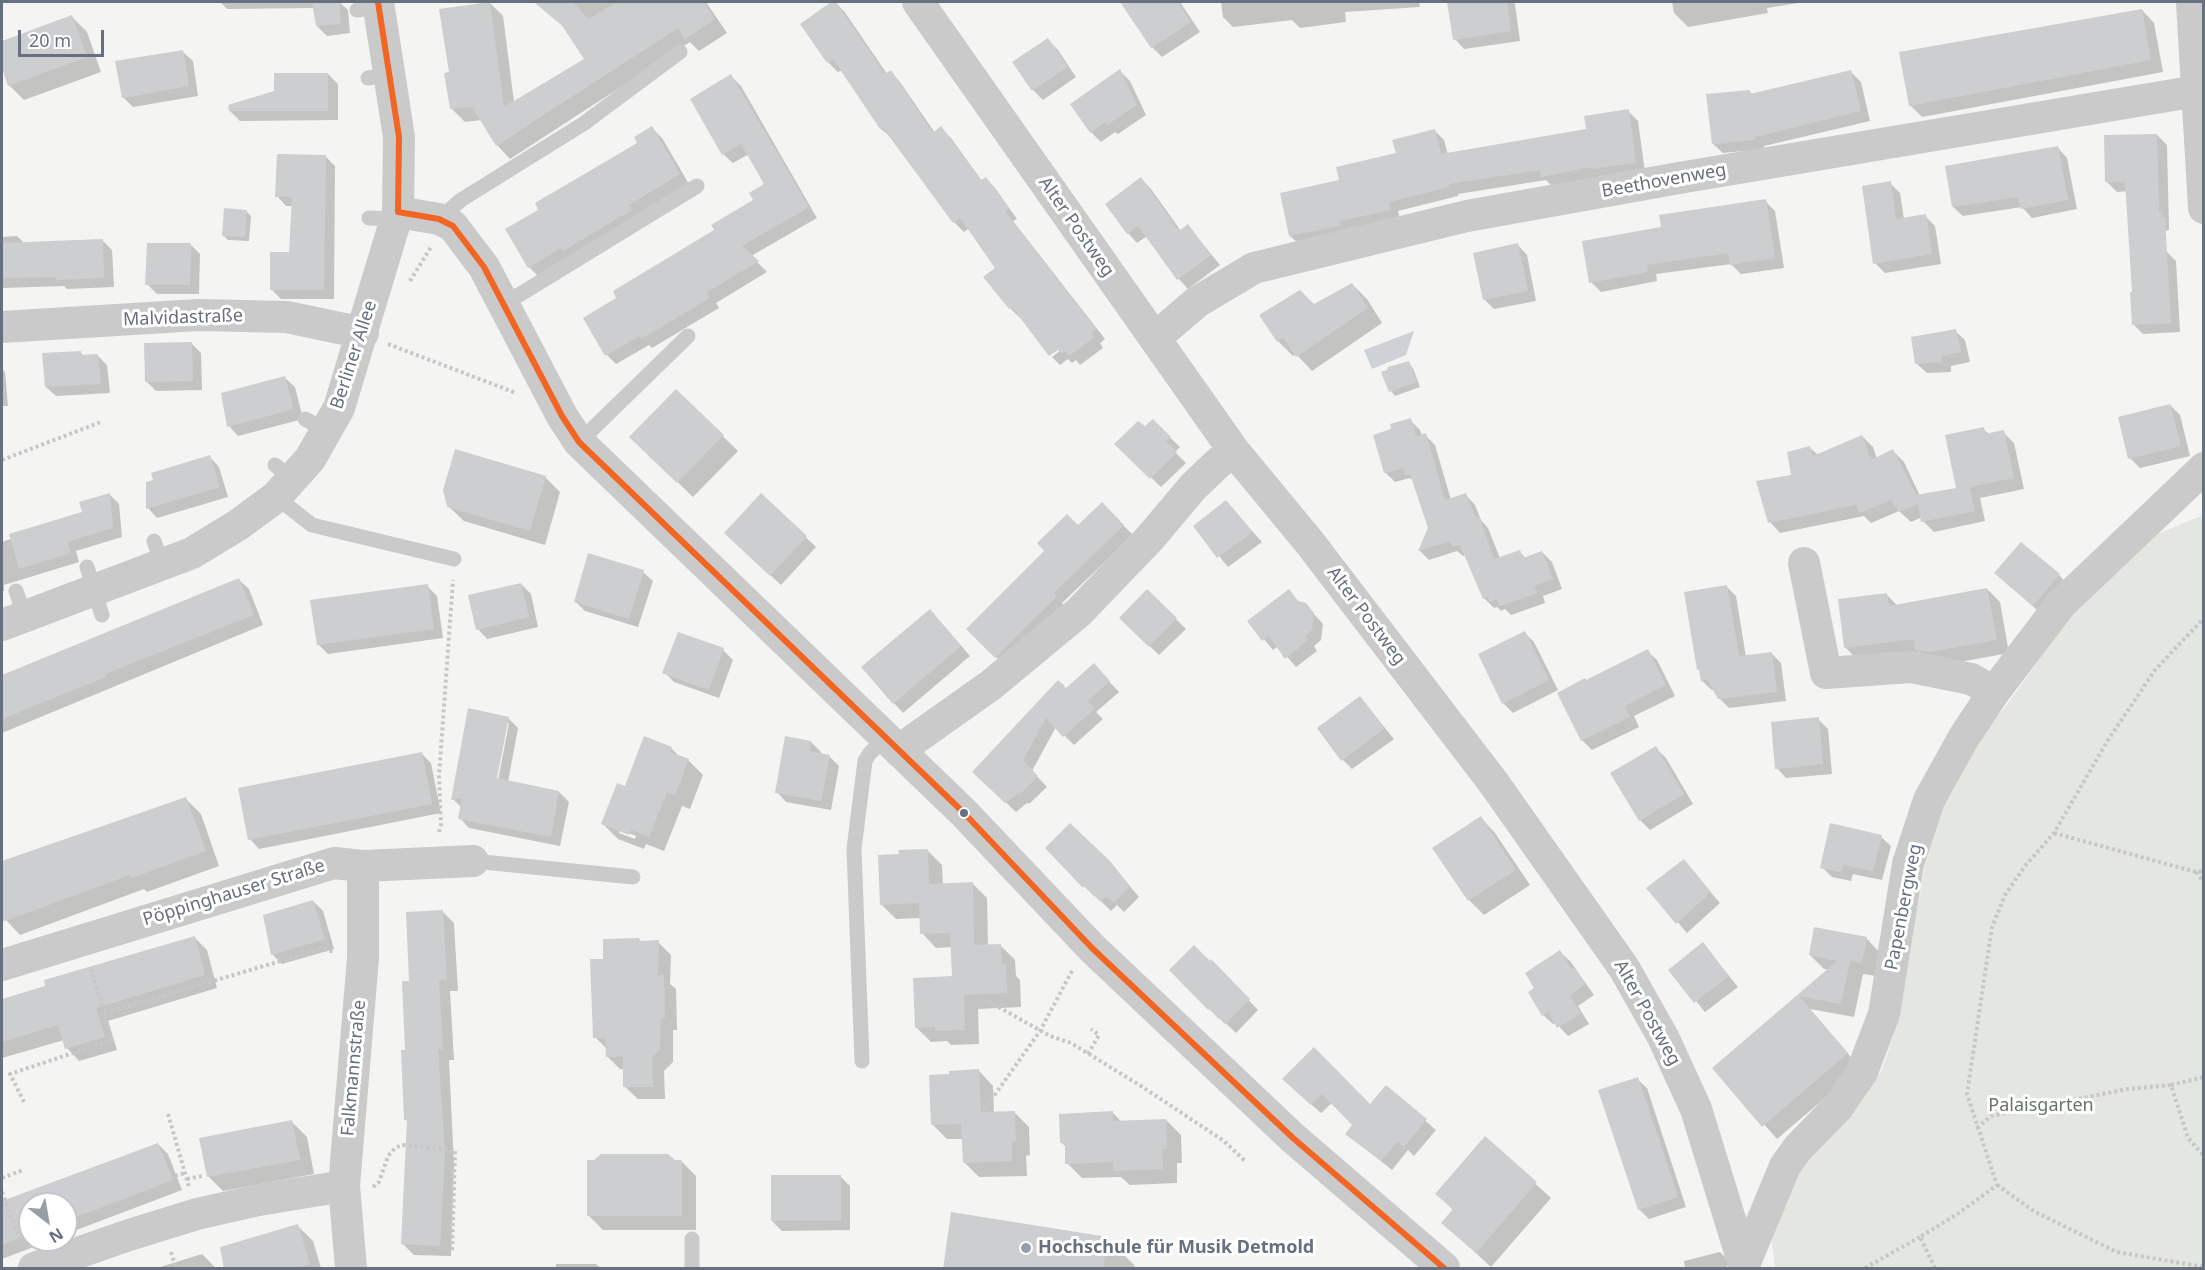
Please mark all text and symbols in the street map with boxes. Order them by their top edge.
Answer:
scale bar [21,18,106,56]
text: 20 m [29,28,71,52]
street label: Beethovenweg [1600,159,1728,203]
street label: Alter Postweg [1034,173,1118,281]
street label: Berliner Allee [326,298,382,412]
street label: Malvidastraße [123,305,243,331]
street label: Alter Postweg [1322,563,1410,669]
unlabelled marker [958,807,970,819]
street label: Papenbergweg [1881,842,1927,972]
street label: Pöppinghauser Straße [140,855,328,931]
street label: Alter Postweg [1609,957,1685,1069]
street label: Falkmannstraße [337,999,371,1137]
park label: Palaisgarten [1988,1095,2094,1117]
north arrow [18,1192,78,1252]
text: N [45,1223,67,1248]
place label: Hochschule für Musik Detmold [1038,1237,1314,1259]
marker: Hochschule für Musik Detmold [1019,1241,1033,1255]

